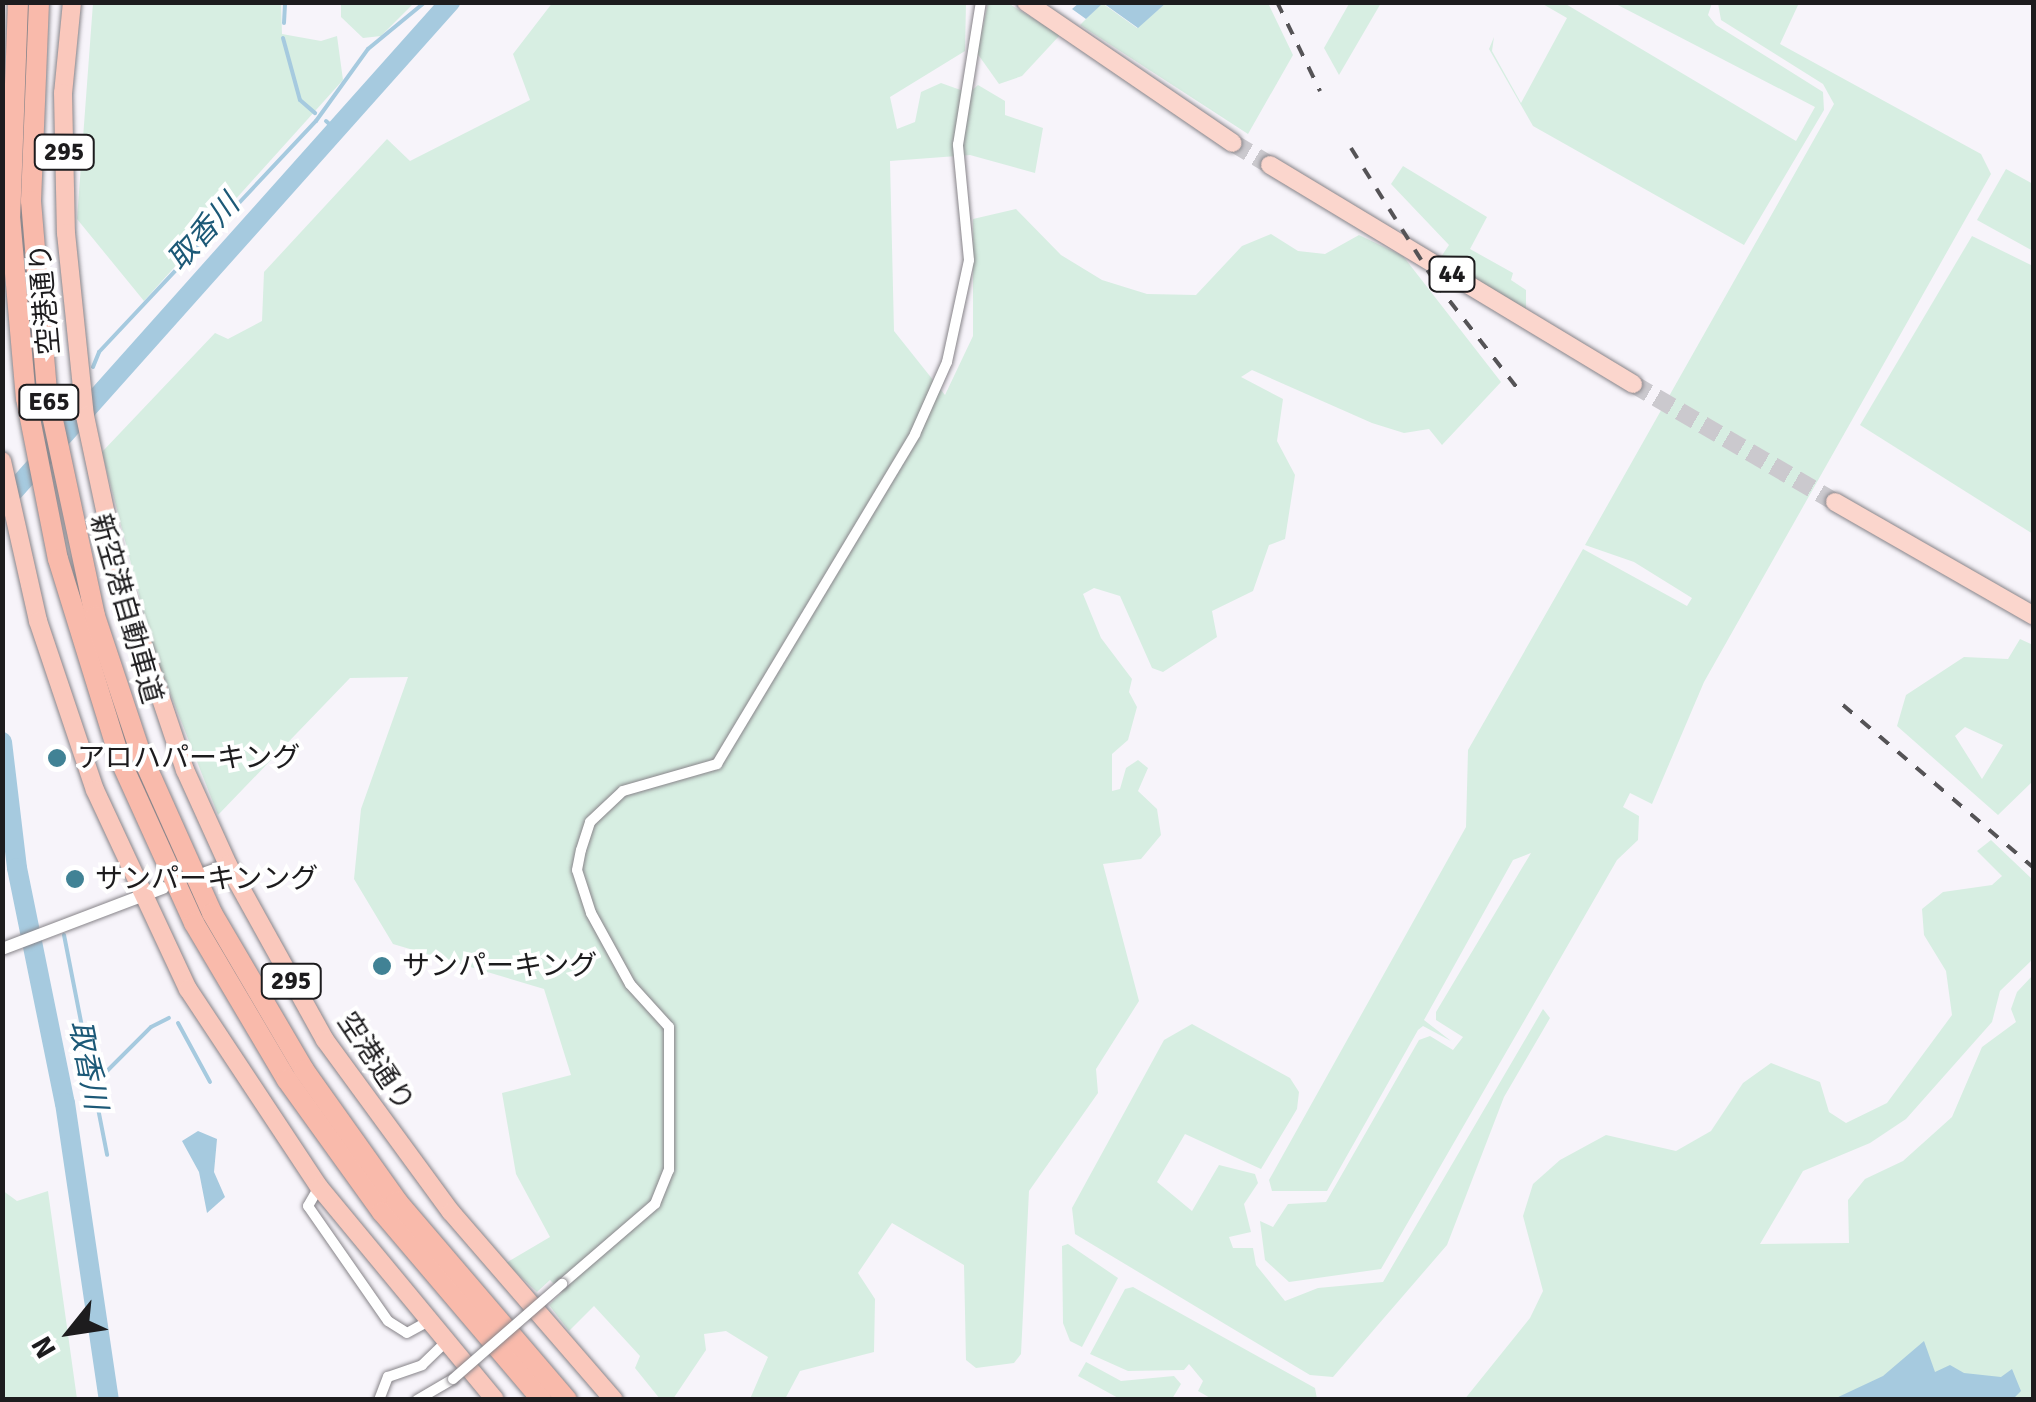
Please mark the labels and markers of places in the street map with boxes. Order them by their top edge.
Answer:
place label: アロハパーキング [77,741,301,775]
marker: アロハパーキング [46,747,68,769]
place label: サンパーキンング [95,862,319,896]
marker: サンパーキンング [64,868,86,890]
place label: サンパーキング [402,949,598,983]
marker: サンパーキング [371,955,393,977]

